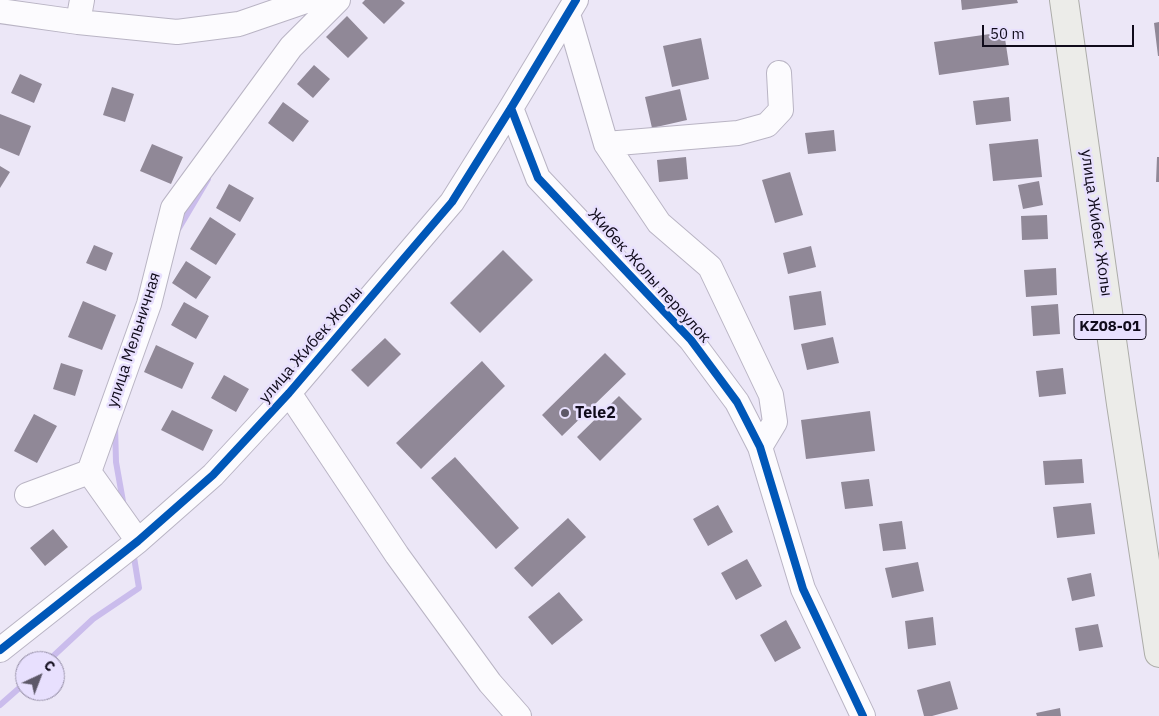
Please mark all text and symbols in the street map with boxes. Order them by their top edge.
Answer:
scale bar [984,15,1136,47]
text: 50 m [990,24,1025,43]
street label: улица Жибек Жолы [1076,148,1116,298]
street label: Жибек Жолы переулок [584,205,714,347]
street label: улица Мельничная [103,270,165,410]
street label: улица Жибек Жолы [255,283,367,407]
road number: KZ08-01 [1074,314,1146,340]
place label: Tele2 [575,403,616,423]
marker: Tele2 [559,407,571,419]
north arrow [15,651,65,701]
text: С [40,656,59,675]

